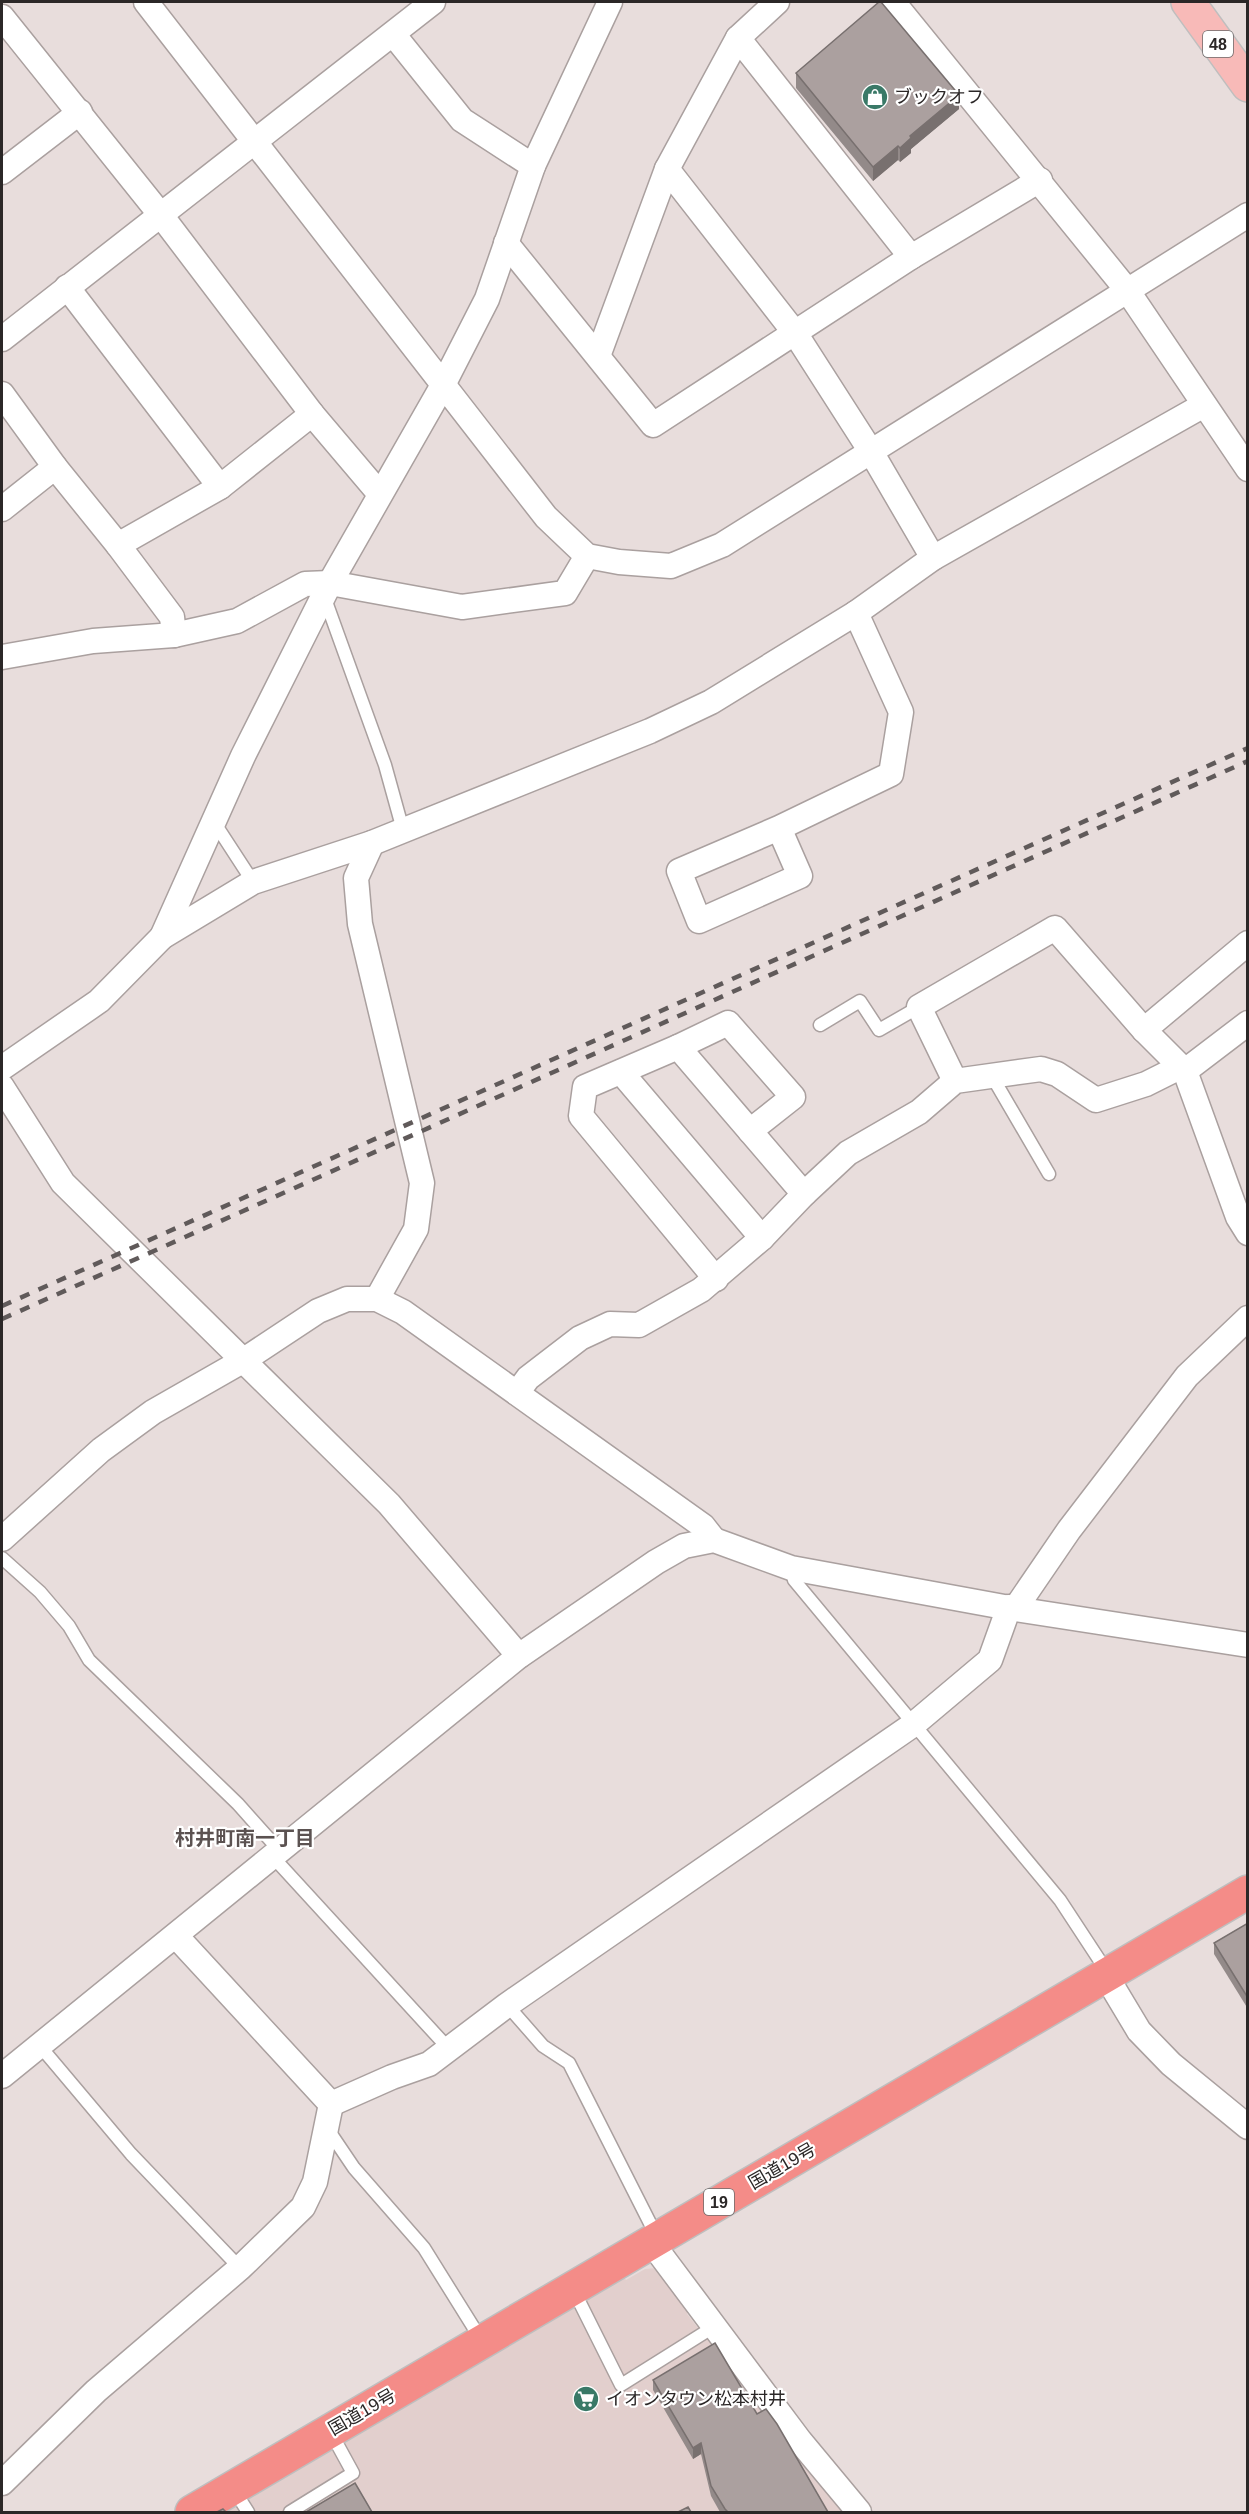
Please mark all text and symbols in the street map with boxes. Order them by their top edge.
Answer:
road number: 48 [1203,31,1233,57]
shop icon: ブックオフ [860,82,890,112]
place label: ブックオフ [894,87,984,107]
district label: 村井町南一丁目 [175,1827,315,1849]
street label: 国道19号 [745,2139,819,2193]
road number: 19 [704,2189,734,2215]
supermarket icon: イオンタウン松本村井 [571,2384,601,2414]
street label: 国道19号 [325,2385,399,2439]
place label: イオンタウン松本村井 [606,2389,786,2409]

